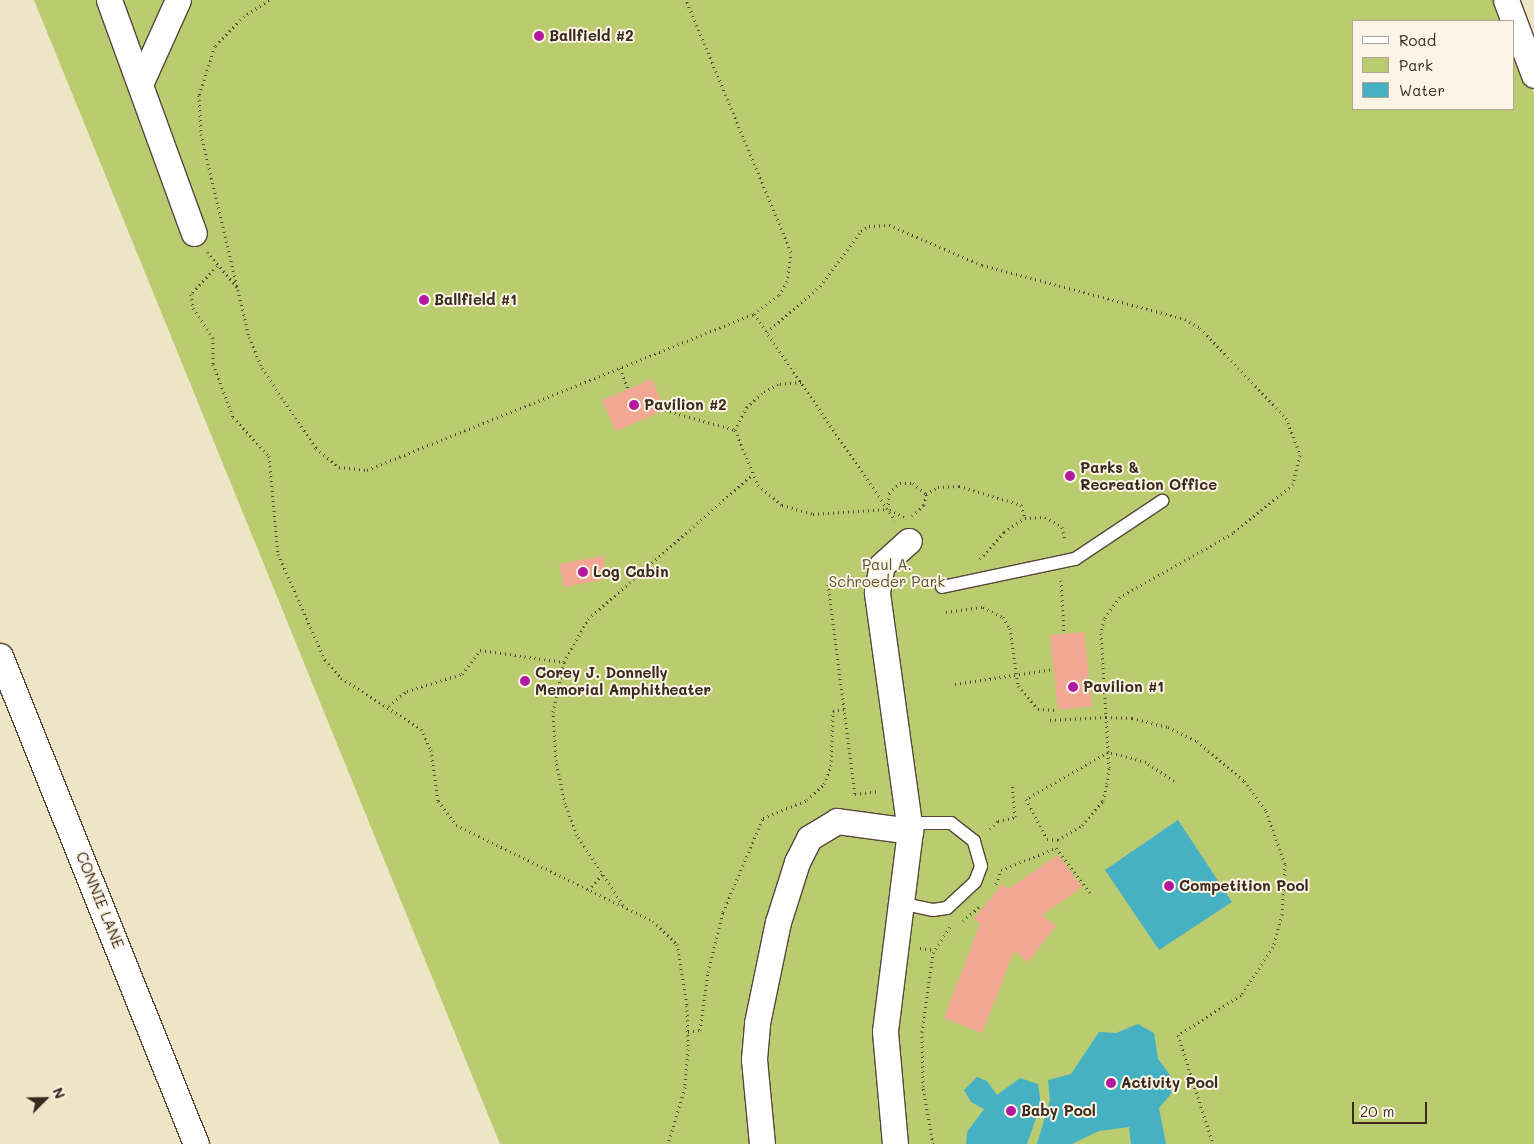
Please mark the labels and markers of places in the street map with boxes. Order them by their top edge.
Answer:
place label: Ballfield #2 [549,27,634,45]
marker: Ballfield #2 [533,30,545,42]
place label: Ballfield #1 [434,291,517,309]
marker: Ballfield #1 [418,294,430,306]
place label: Pavilion #2 [644,396,727,414]
marker: Pavilion #2 [628,399,640,411]
place label: Parks & Recreation Office [1080,458,1217,493]
marker: Parks & Recreation Office [1064,470,1076,482]
place label: Log Cabin [593,563,669,581]
marker: Log Cabin [577,566,589,578]
place label: Corey J. Donnelly Memorial Amphitheater [535,663,711,698]
marker: Corey J. Donnelly Memorial Amphitheater [519,675,531,687]
place label: Pavilion #1 [1083,678,1164,696]
marker: Pavilion #1 [1067,681,1079,693]
place label: Competition Pool [1179,877,1309,895]
marker: Competition Pool [1163,880,1175,892]
place label: Activity Pool [1121,1074,1218,1092]
marker: Activity Pool [1105,1077,1117,1089]
place label: Baby Pool [1021,1102,1096,1120]
marker: Baby Pool [1005,1105,1017,1117]

